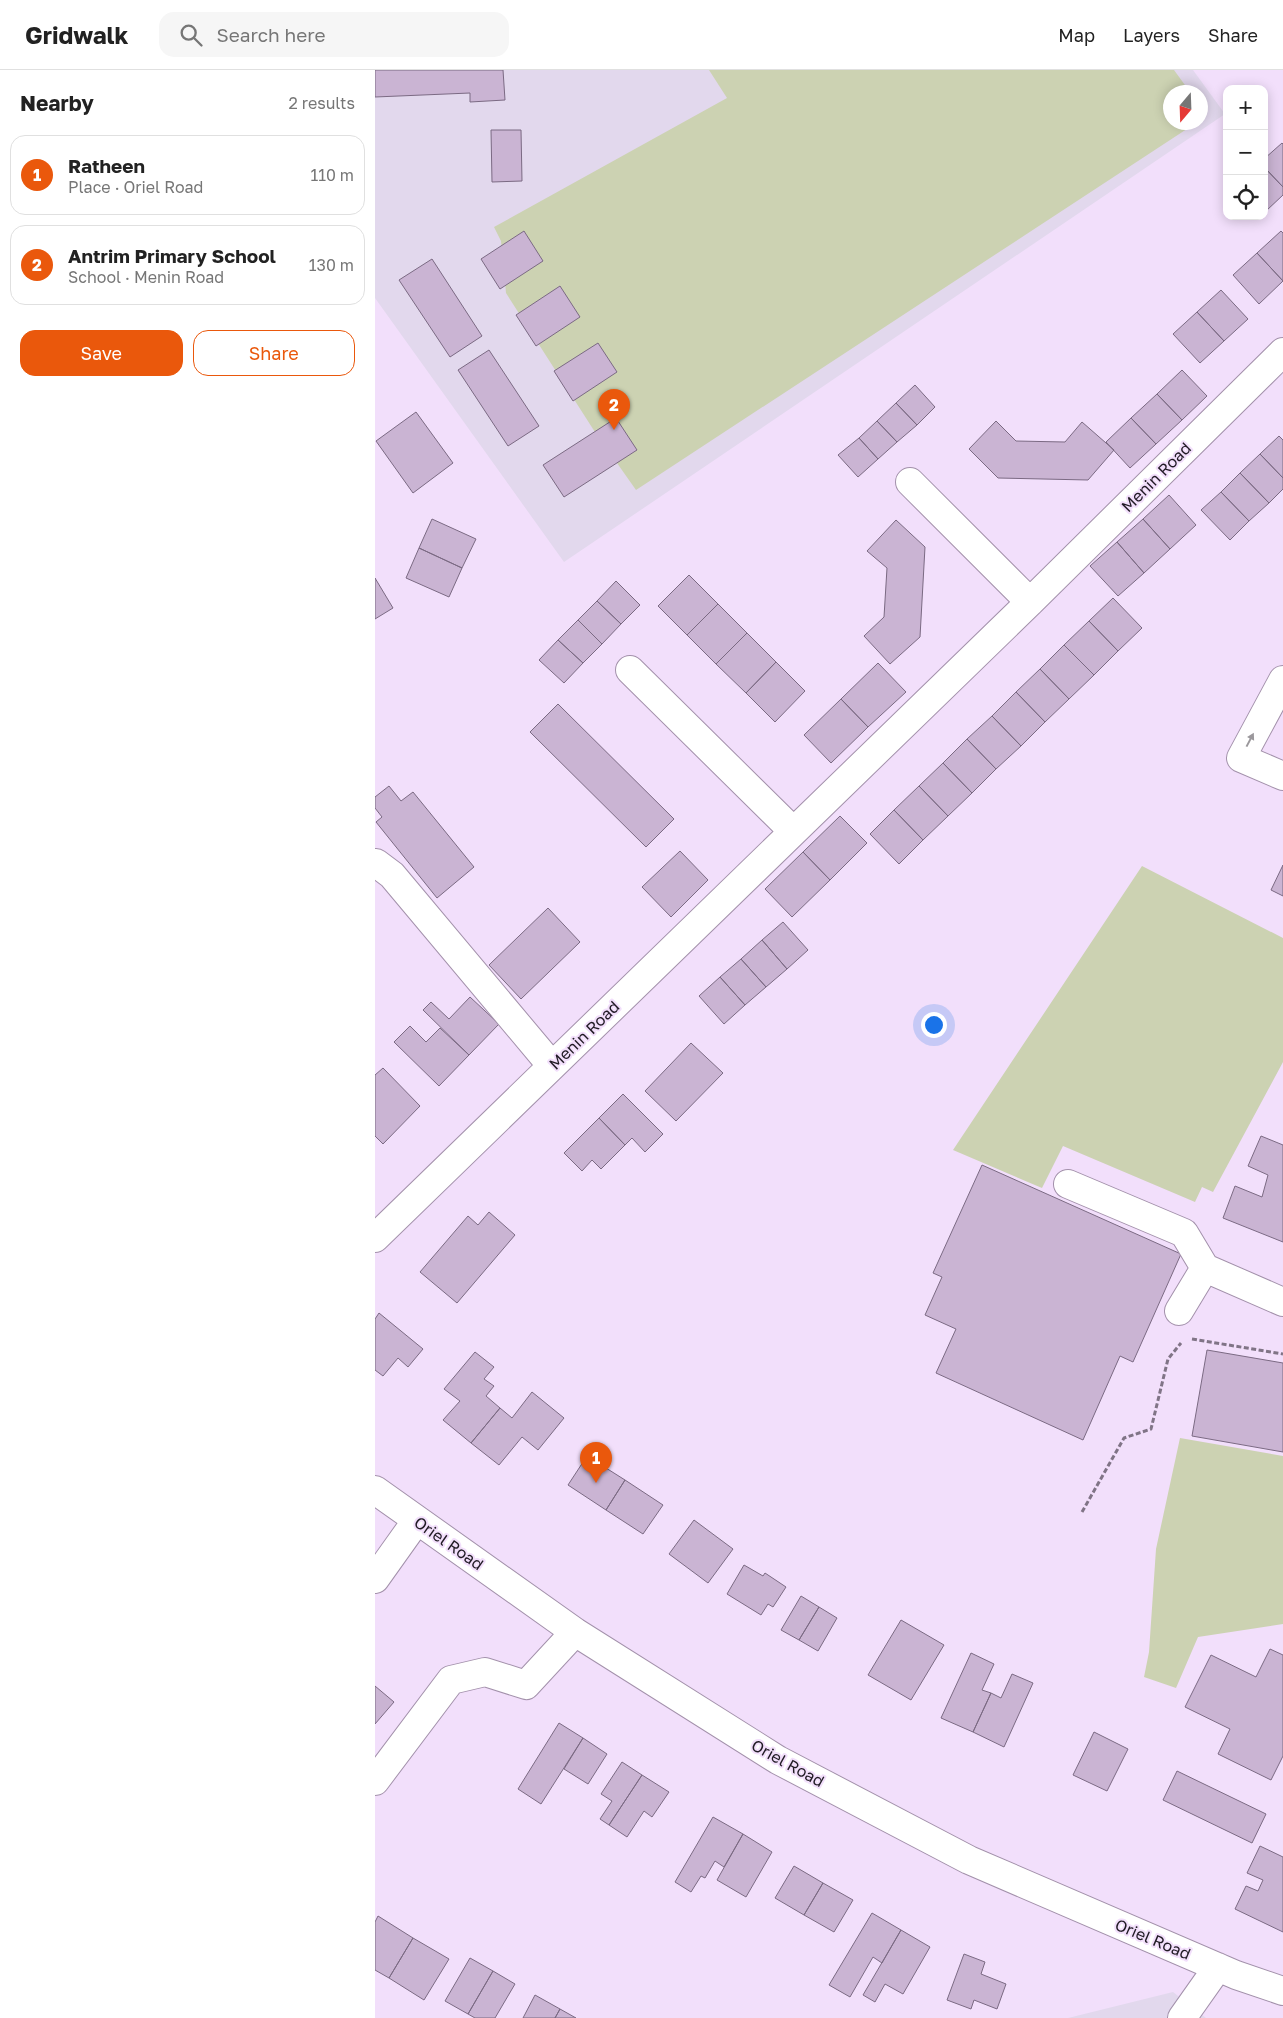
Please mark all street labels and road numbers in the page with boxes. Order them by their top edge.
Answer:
street label: Menin Road [1117,438,1195,516]
street label: Menin Road [545,996,623,1074]
street label: Oriel Road [411,1512,487,1574]
street label: Oriel Road [748,1735,828,1791]
street label: Oriel Road [1112,1914,1194,1964]

